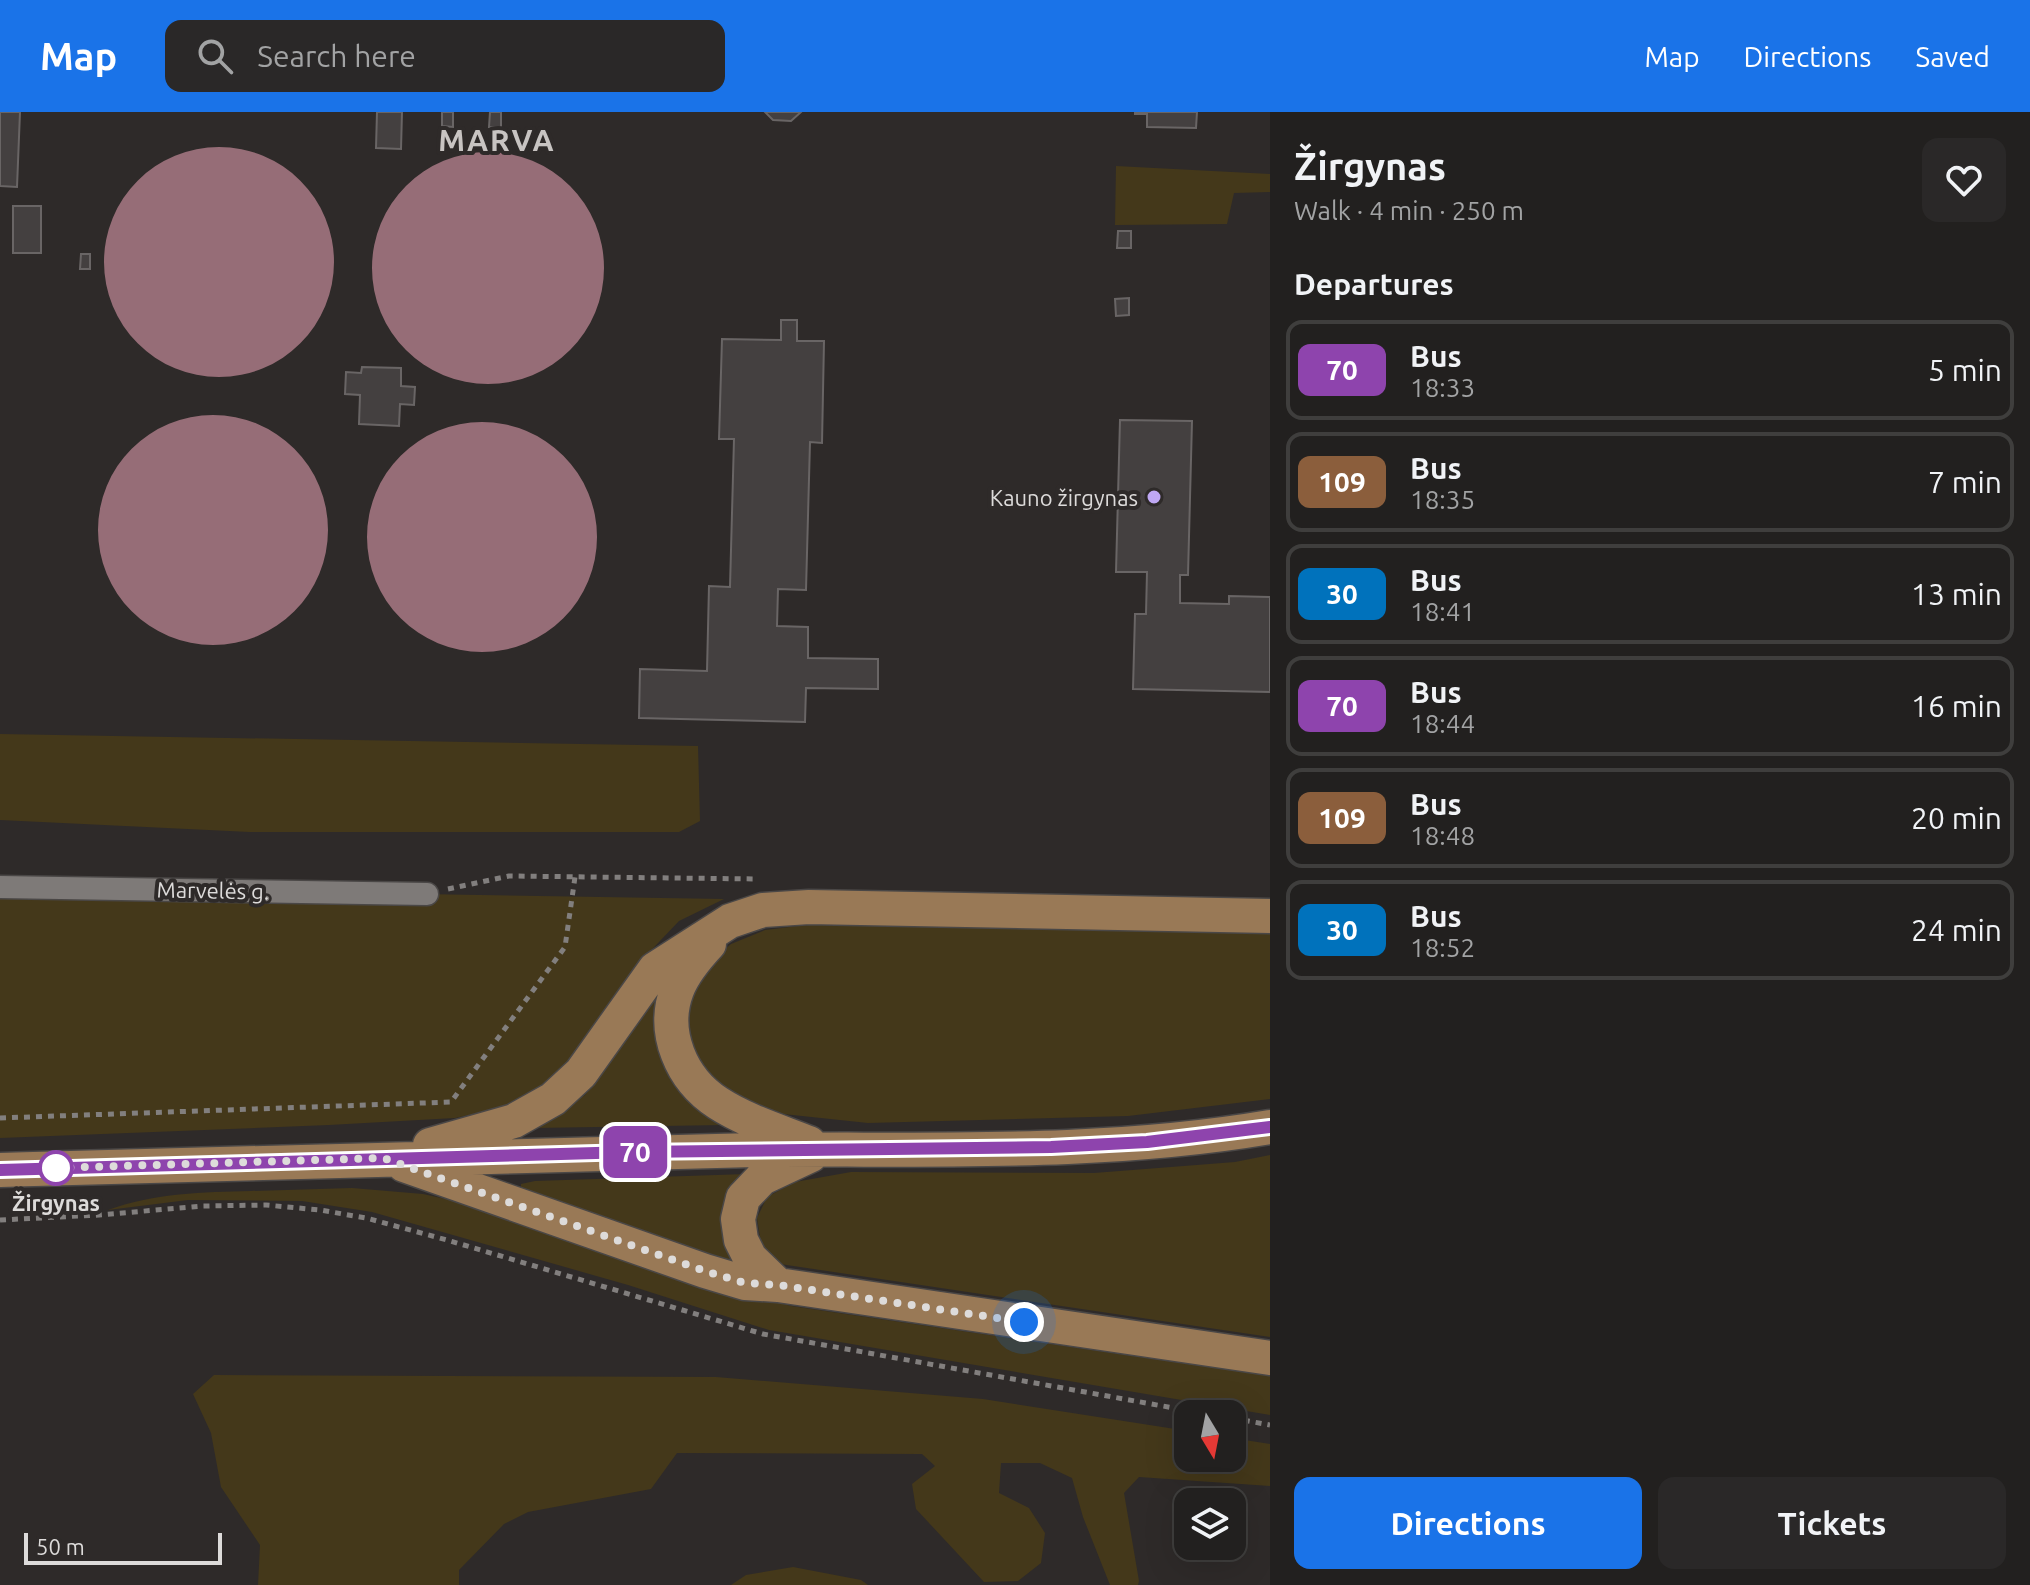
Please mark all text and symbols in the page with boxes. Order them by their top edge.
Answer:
search box [165,20,725,92]
icon: search [193,34,237,78]
text: Map [40,35,117,77]
text: Search here [257,39,416,73]
text: Map [1644,41,1700,72]
text: Directions [1744,41,1871,72]
text: Saved [1915,41,1990,72]
district label: MARVA [438,123,556,157]
button: heart [1922,138,2006,222]
text: Žirgynas [1294,145,1446,187]
text: Walk · 4 min · 250 m [1294,196,1524,225]
text: Departures [1294,267,1454,301]
text: Bus [1410,339,1462,373]
text: 5 min [1928,353,2002,387]
text: 70 [1326,354,1358,385]
text: 18:33 [1410,373,1475,402]
text: Bus [1410,451,1462,485]
text: 7 min [1928,465,2002,499]
text: 109 [1318,466,1366,497]
place label: Kauno žirgynas [990,485,1138,510]
text: 18:35 [1410,485,1475,514]
marker: Kauno žirgynas [1145,488,1163,506]
text: Bus [1410,563,1462,597]
text: 13 min [1911,577,2002,611]
text: 30 [1326,578,1358,609]
text: 18:41 [1410,597,1475,626]
text: Bus [1410,675,1462,709]
text: 16 min [1911,689,2002,723]
text: 70 [1326,690,1358,721]
text: 18:44 [1410,709,1475,738]
text: Bus [1410,787,1462,821]
text: 20 min [1911,801,2002,835]
text: 109 [1318,802,1366,833]
text: 18:48 [1410,821,1475,850]
street label: Marvelės g. [156,877,270,903]
text: Bus [1410,899,1462,933]
text: 24 min [1911,913,2002,947]
text: 30 [1326,914,1358,945]
text: 18:52 [1410,933,1475,962]
line badge: 70 [599,1126,671,1178]
text: 70 [619,1136,651,1167]
marker: Žirgynas [39,1151,73,1185]
place label: Žirgynas [12,1190,100,1215]
your location [1004,1302,1044,1342]
north arrow [1174,1400,1246,1472]
map controls [1174,1400,1246,1560]
button: Directions [1294,1477,1642,1569]
button: Tickets [1658,1477,2006,1569]
button: layers [1174,1488,1246,1560]
scale bar [24,1529,222,1565]
text: 50 m [36,1534,85,1559]

